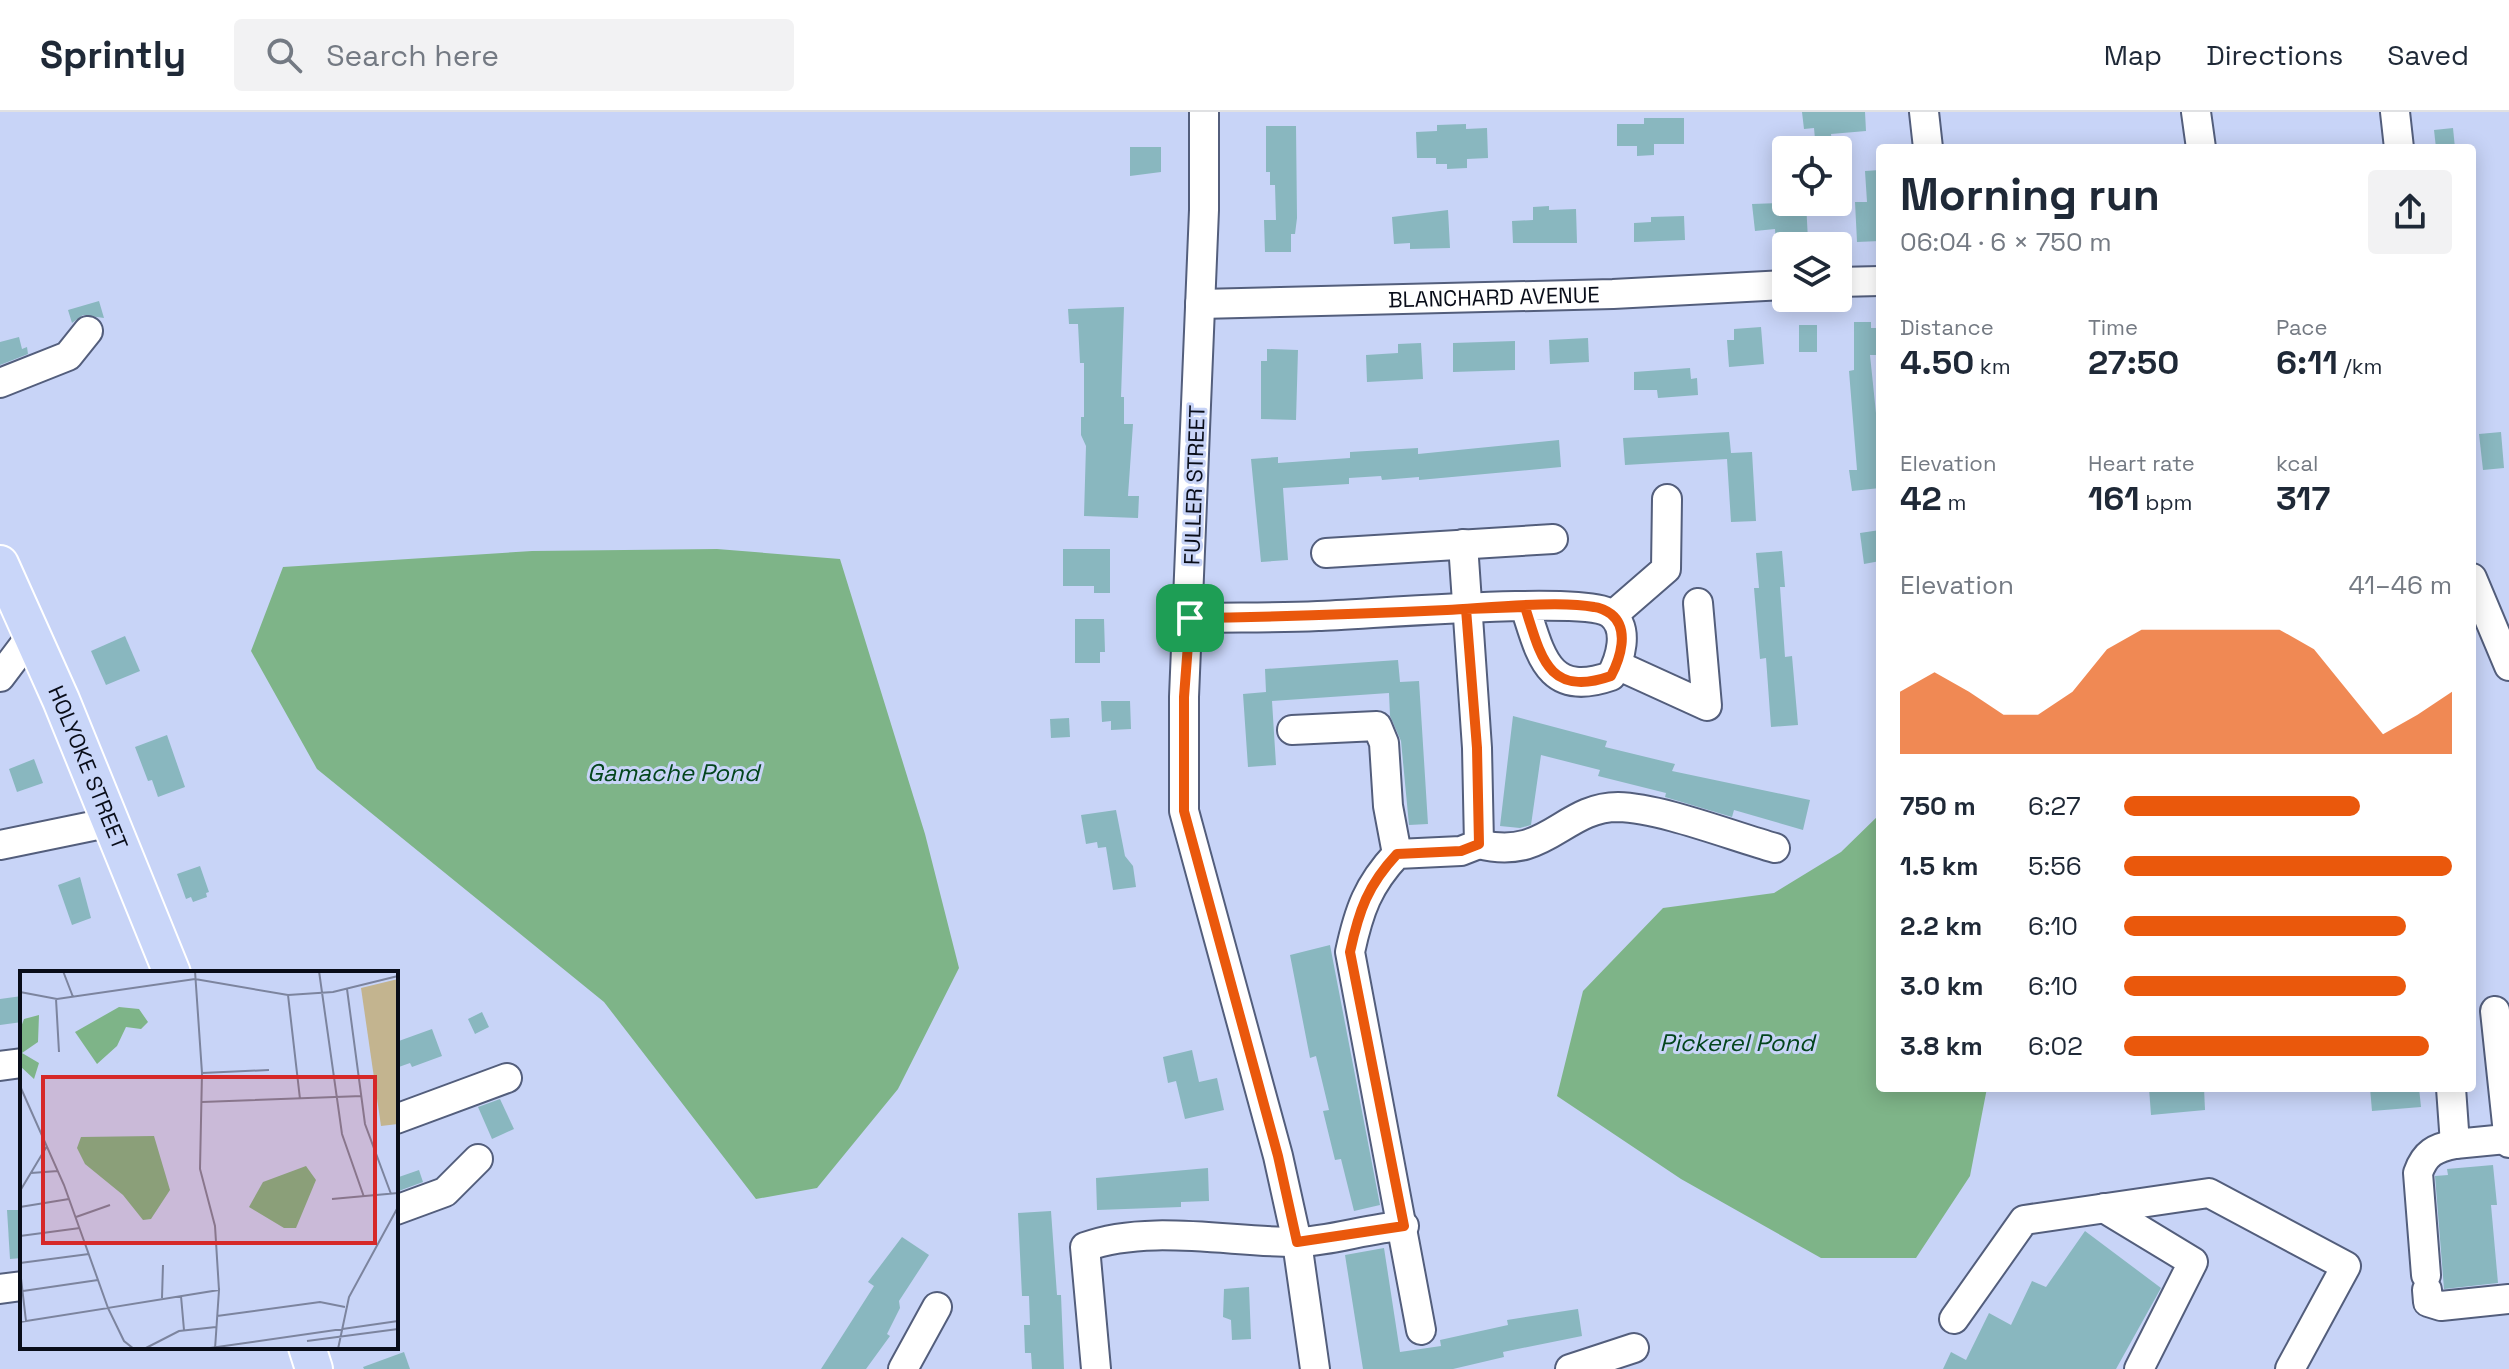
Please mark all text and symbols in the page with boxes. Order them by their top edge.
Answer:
search box [234,19,794,91]
text: Sprintly [40,31,186,79]
icon: search [262,33,306,77]
text: Search here [326,36,499,75]
text: Map [2104,37,2162,73]
text: Directions [2206,37,2343,73]
text: Saved [2387,37,2469,73]
map controls [1772,136,1852,312]
button: locate [1772,136,1852,216]
text: Morning run [1900,167,2160,223]
button: share [2368,170,2452,254]
text: 06:04 · 6 × 750 m [1900,225,2112,259]
button: layers [1772,232,1852,312]
street label: BLANCHARD AVENUE [1388,280,1600,313]
text: Distance [1900,313,1994,341]
text: Time [2088,313,2138,341]
text: Pace [2276,313,2328,341]
text: 4.50 [1900,341,1974,384]
text: 27:50 [2088,341,2179,384]
text: 6:11 [2276,341,2338,384]
text: km [1974,352,2011,380]
text: /km [2338,352,2382,380]
street label: FULLER STREET [1177,405,1211,565]
text: Elevation [1900,449,1996,477]
text: Heart rate [2088,449,2195,477]
text: kcal [2276,449,2318,477]
text: 42 [1900,477,1942,520]
text: 161 [2088,477,2140,520]
text: 317 [2276,477,2330,520]
text: m [1942,488,1966,516]
text: bpm [2140,488,2193,516]
text: Elevation [1900,568,2014,602]
text: 41–46 m [2349,568,2452,602]
pin [1156,584,1224,652]
icon: arrive [1168,596,1212,640]
street label: HOLYOKE STREET [42,681,134,854]
water label: Gamache Pond [587,757,762,788]
text: 750 m [1900,789,1976,823]
text: 6:27 [2028,789,2081,823]
text: 1.5 km [1900,849,1979,883]
text: 5:56 [2028,849,2082,883]
text: 2.2 km [1900,909,1982,943]
text: 6:10 [2028,909,2078,943]
text: 3.0 km [1900,969,1984,1003]
text: 6:10 [2028,969,2078,1003]
inset map [20,971,398,1349]
water label: Pickerel Pond [1659,1027,1817,1058]
text: 3.8 km [1900,1029,1983,1063]
text: 6:02 [2028,1029,2083,1063]

